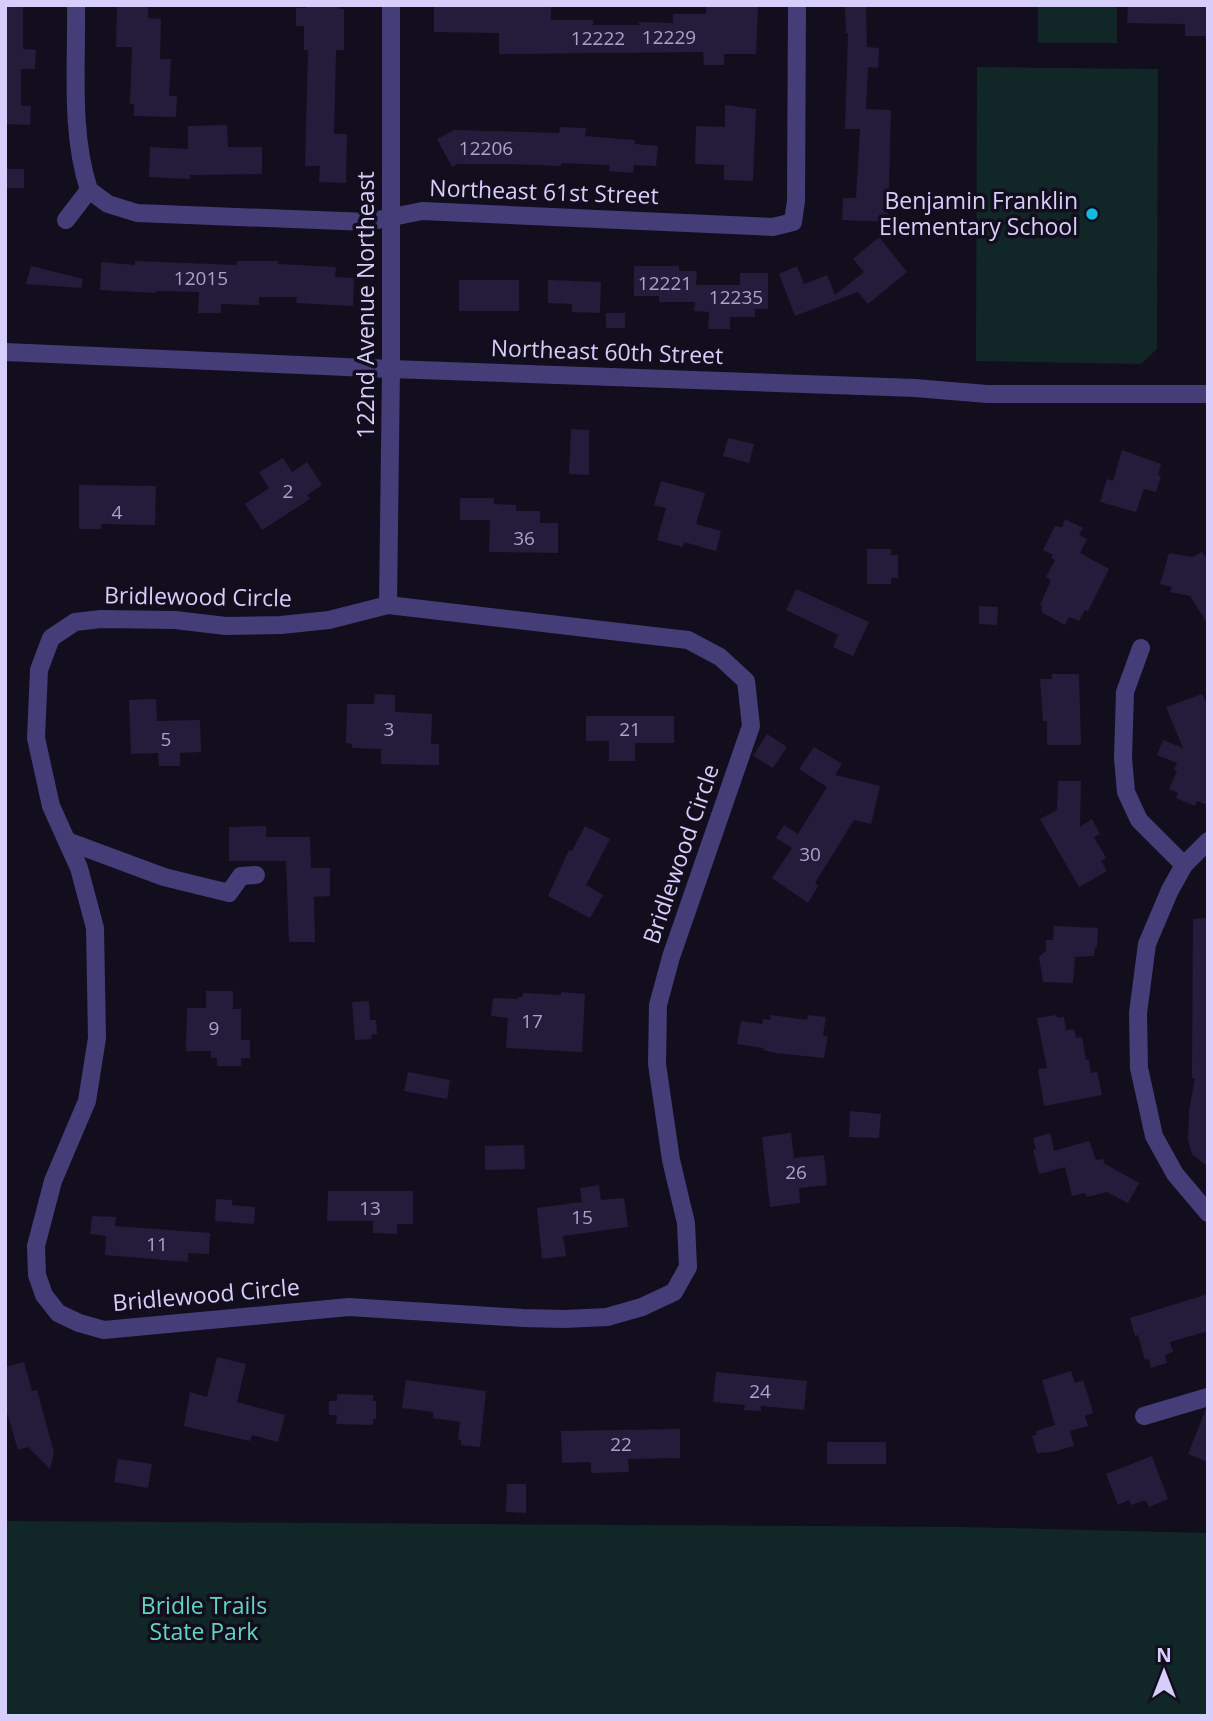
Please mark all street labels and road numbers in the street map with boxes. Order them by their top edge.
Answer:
street label: 122nd Avenue Northeast [349,171,381,439]
street label: Northeast 61st Street [429,171,659,211]
street label: Northeast 60th Street [490,331,724,371]
street label: Bridlewood Circle [104,578,292,614]
street label: Bridlewood Circle [634,760,726,948]
street label: Bridlewood Circle [111,1270,301,1318]

